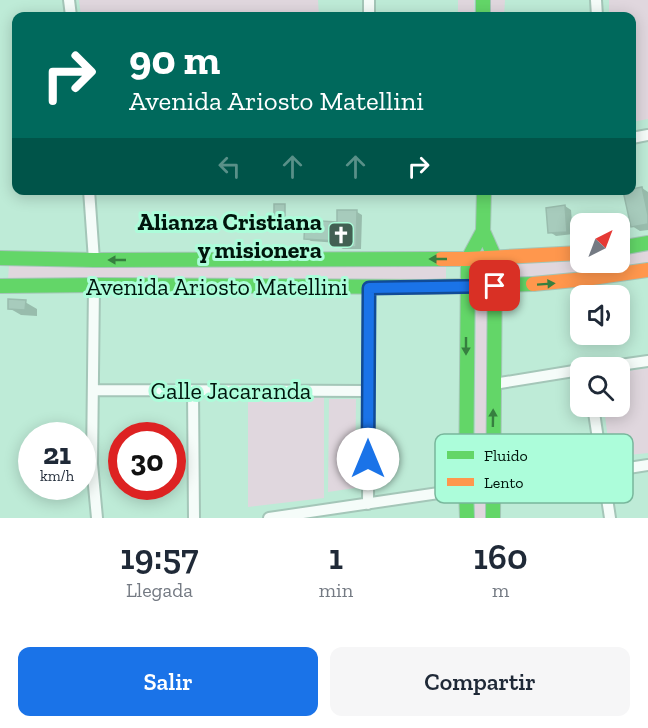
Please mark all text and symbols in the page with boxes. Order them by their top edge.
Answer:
text: 90 m [129,34,220,85]
icon: right [30,36,108,114]
text: Avenida Ariosto Matellini [129,85,424,117]
icon: left [213,150,246,183]
icon: ahead [276,150,309,183]
icon: ahead [339,150,372,183]
icon: right [402,150,435,183]
place label: Alianza Cristiana y misionera [138,207,322,264]
north arrow [570,213,630,273]
map controls [570,213,630,417]
church icon: Alianza Cristiana y misionera [326,220,356,250]
one-way arrow [429,254,448,264]
one-way arrow [108,255,127,265]
pin [469,260,520,311]
icon: arrive [478,269,511,302]
street label: Avenida Ariosto Matellini [86,272,348,301]
one-way arrow [536,279,555,288]
button: sound [570,285,630,345]
one-way arrow [462,336,471,355]
button: search [570,357,630,417]
street label: Calle Jacaranda [151,376,312,405]
one-way arrow [488,408,498,427]
speed limit sign: 30 [108,422,186,500]
position arrow [336,427,400,491]
legend [435,434,633,503]
text: 21 [43,436,71,472]
text: Fluido [484,446,528,465]
text: km/h [40,467,74,485]
text: Lento [484,473,524,492]
text: 19:57 [120,535,199,578]
text: 1 [329,535,343,578]
text: 160 [473,535,528,578]
text: Llegada [126,578,193,602]
text: min [319,578,353,602]
text: m [492,578,509,602]
button: Salir [18,647,318,716]
button: Compartir [330,647,630,716]

